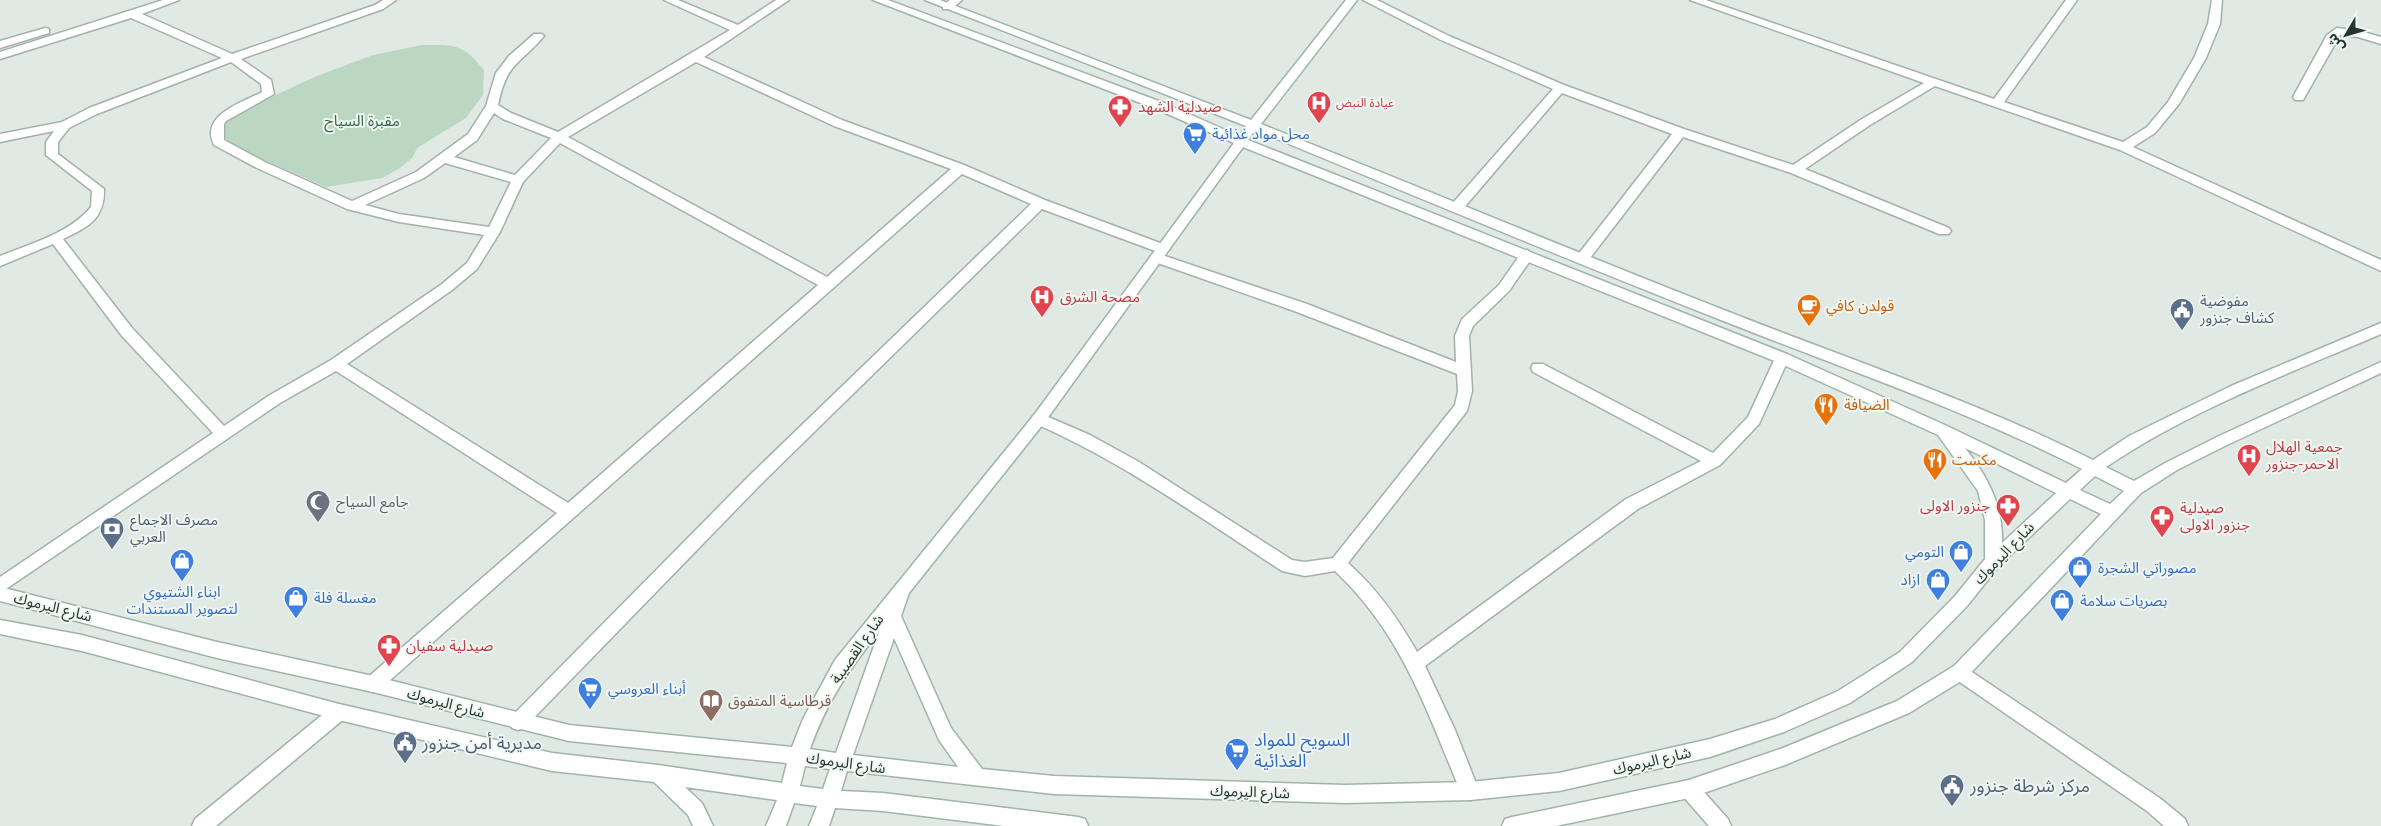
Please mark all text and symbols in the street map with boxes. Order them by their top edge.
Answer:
north arrow [2321,10,2371,60]
text: ش [2322,30,2349,57]
hospital icon: عيادة النبض [1306,90,1332,124]
pharmacy icon: صيدلية الشهد [1107,94,1133,128]
place label: عيادة النبض [1336,94,1394,111]
place label: صيدلية الشهد [1138,96,1222,116]
park label: مقبرة السياح [324,110,400,133]
supermarket icon: محل مواد غذائية [1182,121,1208,155]
place label: محل مواد غذائية [1212,123,1310,143]
hospital icon: مصحة الشرق [1029,284,1055,318]
place label: مصحة الشرق [1060,286,1140,306]
place label: مفوضية كشاف جنزور [2199,290,2275,327]
cafe icon: قولدن كافي [1796,293,1822,327]
place label: قولدن كافي [1826,295,1894,317]
public building icon: مفوضية كشاف جنزور [2169,297,2195,331]
restaurant icon: الضيافة [1813,392,1839,426]
place label: الضيافة [1844,394,1890,414]
place label: جمعية الهلال الاحمر-جنزور [2265,436,2343,473]
hospital icon: جمعية الهلال الاحمر-جنزور [2236,443,2262,477]
restaurant icon: مكست [1922,447,1948,481]
place label: مكست [1952,449,1997,469]
mosque icon: جامع السياح [305,489,331,523]
place label: جامع السياح [336,491,409,514]
pharmacy icon: جنزور الاولى [1995,493,2021,527]
place label: جنزور الاولى [1920,495,1990,515]
place label: صيدلية جنزور الاولى [2180,497,2250,534]
pharmacy icon: صيدلية جنزور الاولى [2149,504,2175,538]
place label: مصرف الاجماع العربي [130,509,218,548]
bank icon: مصرف الاجماع العربي [99,516,125,550]
street label: شارع اليرموك [1968,517,2040,590]
shop icon: التومي [1948,539,1974,573]
place label: التومي [1905,541,1944,563]
shop icon: ابناء الشتيوي لتصوير المستندات [169,548,195,582]
shop icon: مصوراتي الشجرة [2067,555,2093,589]
place label: مصوراتي الشجرة [2098,557,2197,579]
shop icon: ازاد [1925,567,1951,601]
place label: ازاد [1901,569,1920,589]
place label: ابناء الشتيوي لتصوير المستندات [126,581,238,618]
shop icon: مغسلة فلة [283,585,309,619]
street label: شارع اليرموك [11,587,95,628]
place label: مغسلة فلة [314,587,377,607]
shop icon: بصريات سلامة [2049,588,2075,622]
place label: بصريات سلامة [2080,590,2167,610]
street label: شارع القصيبة [825,610,890,689]
pharmacy icon: صيدلية سفيان [376,633,402,667]
place label: صيدلية سفيان [406,635,493,655]
supermarket icon: أبناء العروسي [577,676,603,710]
place label: أبناء العروسي [608,678,686,700]
street label: شارع اليرموك [404,682,488,725]
library icon: قرطاسية المتفوق [698,688,724,722]
place label: قرطاسية المتفوق [728,690,831,710]
place label: السويح للمواد الغذائية [1254,727,1350,772]
public building icon: مديرية أمن جنزور [392,730,418,764]
place label: مديرية أمن جنزور [421,730,542,754]
supermarket icon: السويح للمواد الغذائية [1224,737,1250,771]
street label: شارع اليرموك [1611,741,1694,782]
street label: شارع اليرموك [805,747,887,780]
public building icon: مركز شرطة جنزور [1939,773,1965,807]
place label: مركز شرطة جنزور [1969,773,2090,797]
street label: شارع اليرموك [1210,780,1290,805]

